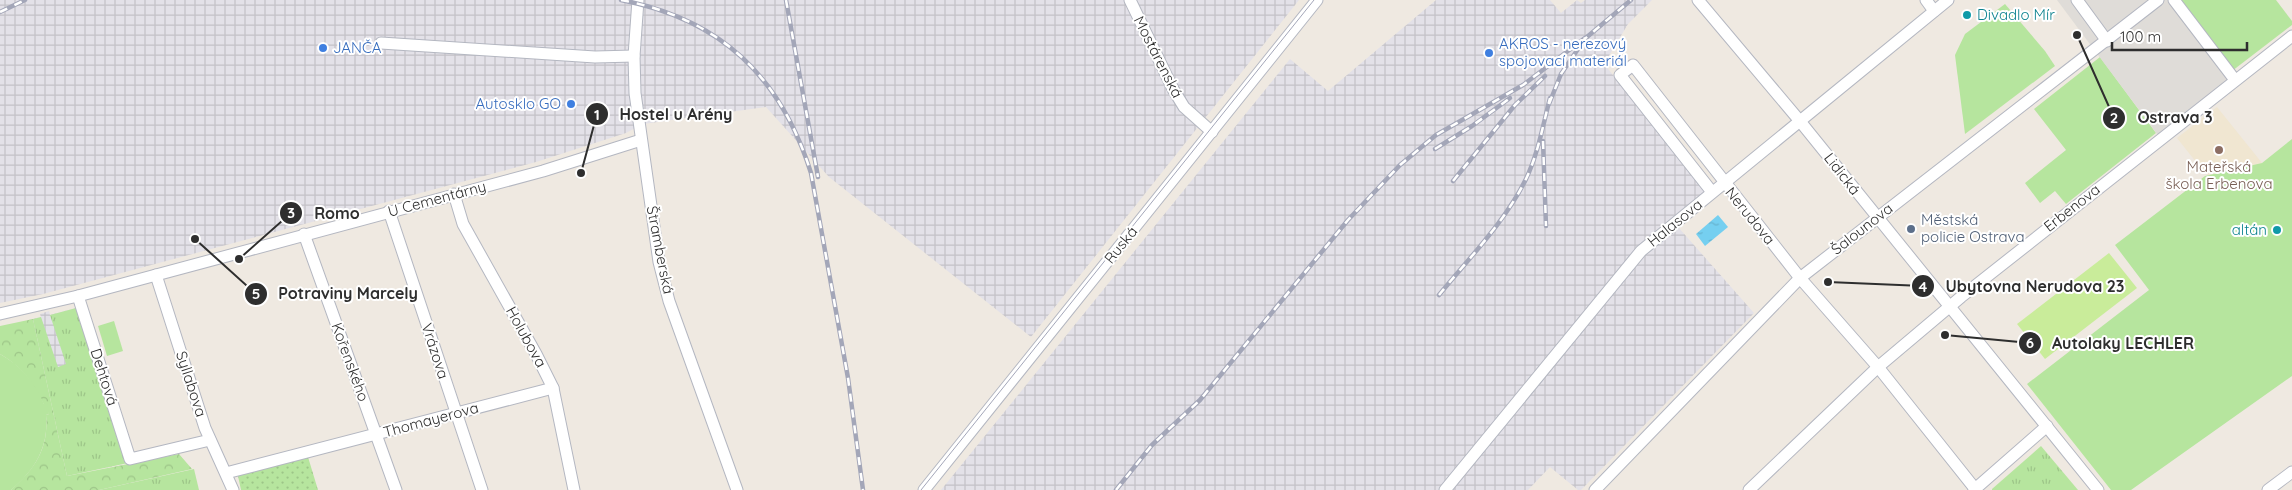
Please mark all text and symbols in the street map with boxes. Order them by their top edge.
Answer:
place label: Divadlo Mír [1977,5,2055,24]
marker: Divadlo Mír [1961,9,1973,21]
street label: Mostárenská [1130,13,1187,101]
scale bar [2112,20,2247,52]
text: 100 m [2120,27,2161,46]
place label: AKROS - nerezový spojovací materiál [1499,34,1627,70]
place label: JANČA [333,38,382,57]
marker: JANČA [317,42,329,54]
marker: AKROS - nerezový spojovací materiál [1483,47,1495,59]
place label: Autosklo GO [475,94,561,113]
marker: Autosklo GO [565,98,577,110]
callout: Hostel u Arény [584,99,742,130]
callout: Ostrava 3 [2102,102,2222,133]
text: Hostel u Arény [620,104,732,124]
text: 1 [594,105,600,124]
text: Ostrava 3 [2137,107,2213,127]
text: 2 [2110,108,2118,127]
marker: Mateřská škola Erbenova [2213,144,2225,156]
street label: Lidická [1820,149,1865,199]
place label: Mateřská škola Erbenova [2166,157,2272,193]
street label: U Cementárny [386,176,488,221]
street label: Erbenova [2040,180,2104,236]
street label: Nerudova [1721,183,1779,248]
street label: Halasova [1643,195,1706,251]
callout: Romo [279,197,370,228]
street label: Šalounova [1827,199,1896,259]
text: 3 [287,203,295,222]
text: Romo [314,203,360,223]
street label: Štramberská [643,204,678,296]
place label: Městská policie Ostrava [1921,210,2024,246]
place label: altán [2232,220,2267,239]
street label: Ruská [1100,222,1141,267]
marker: Městská policie Ostrava [1905,223,1917,235]
marker: altán [2271,224,2283,236]
callout: Ubytovna Nerudova 23 [1911,271,2135,302]
text: Ubytovna Nerudova 23 [1946,276,2124,296]
text: 4 [1919,277,1928,296]
callout: Potraviny Marcely [243,278,428,309]
text: Potraviny Marcely [278,283,418,303]
text: 5 [252,284,260,303]
street label: Holubova [502,303,551,371]
street label: Kořenského [327,320,374,404]
street label: Vrázova [418,321,453,381]
callout: Autolaky LECHLER [2017,328,2204,359]
text: 6 [2026,333,2034,352]
text: Autolaky LECHLER [2052,333,2194,353]
street label: Dehtová [86,346,123,408]
street label: Syllabova [172,349,211,419]
street label: Thomayerova [381,398,481,441]

